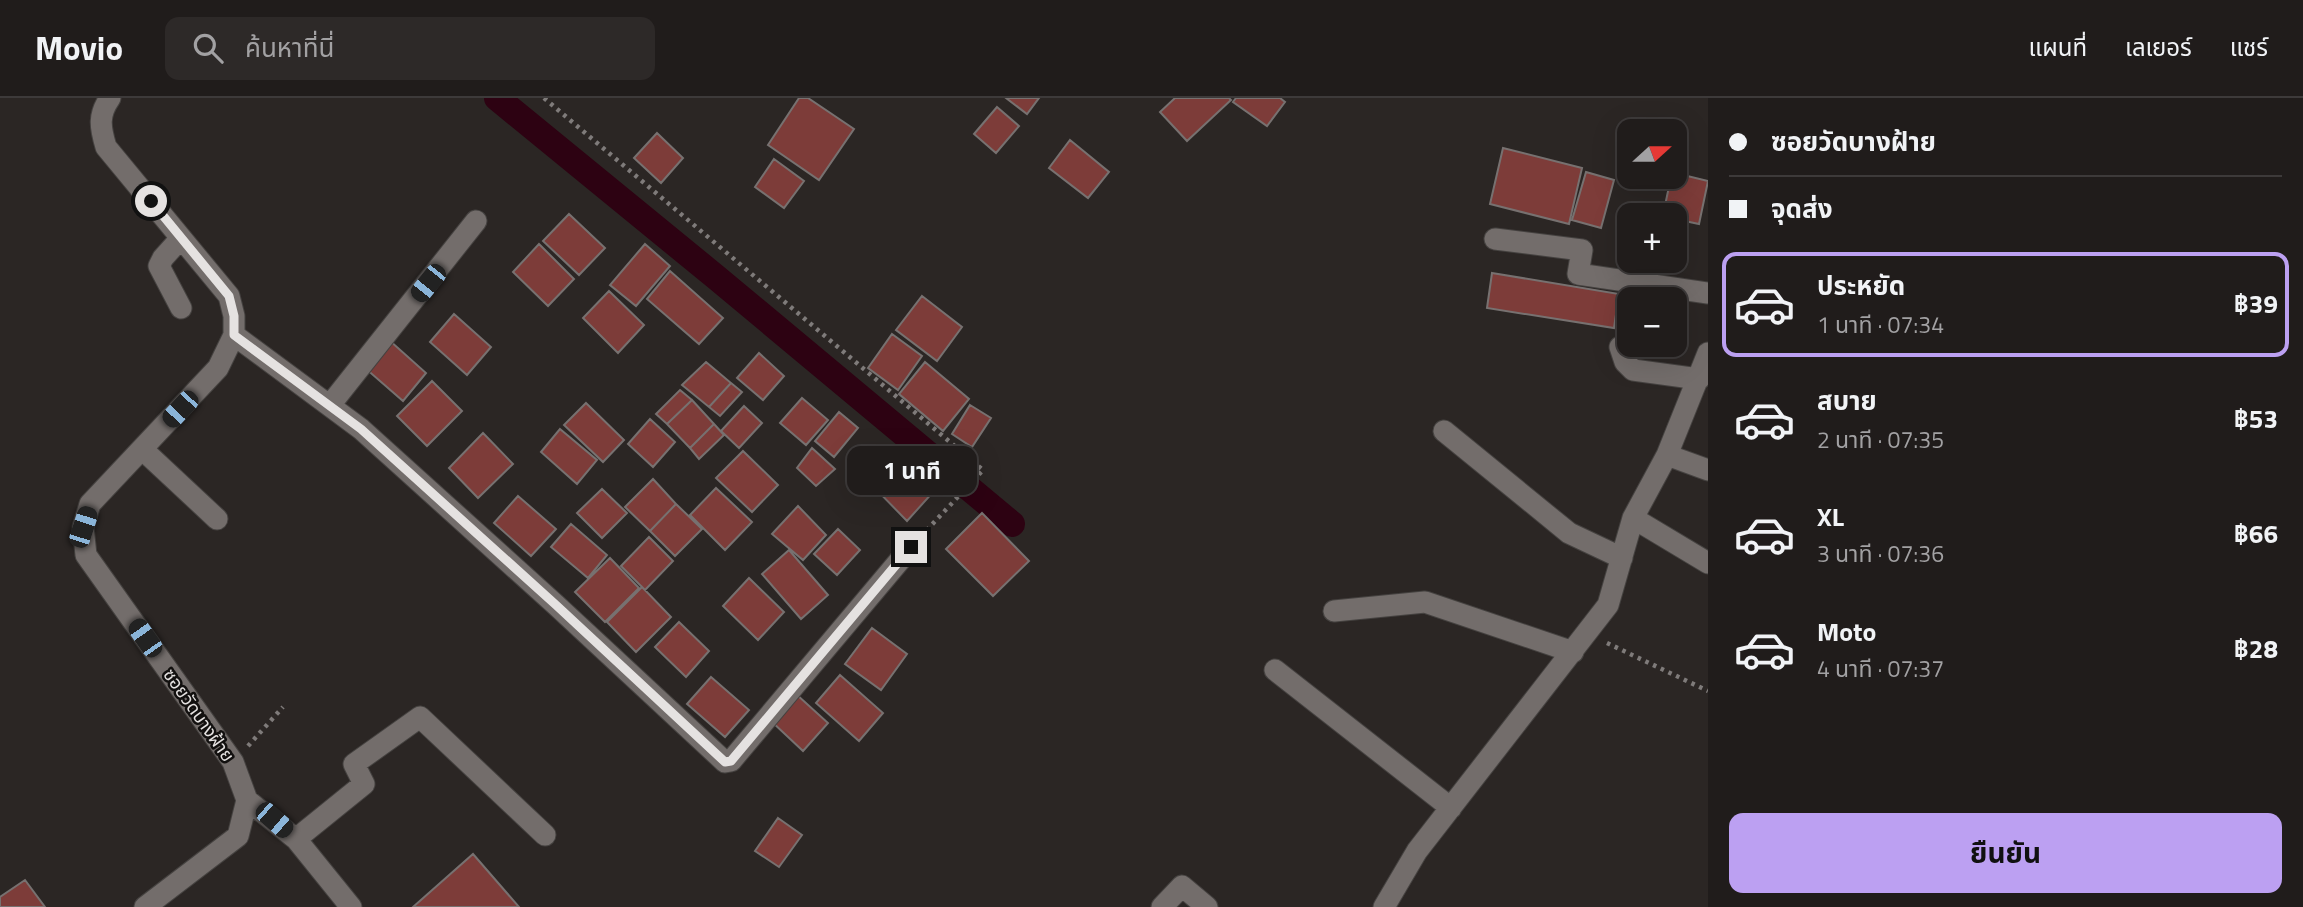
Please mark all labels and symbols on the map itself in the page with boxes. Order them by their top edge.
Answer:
north arrow [1617,119,1687,189]
route start [135,185,167,217]
car [407,260,450,306]
car [158,386,203,432]
callout: 1 นาที [846,446,976,494]
car [67,504,100,550]
route end [895,531,927,563]
car [125,615,166,661]
street label: ซอยวัดบางฝ้าย [157,663,241,767]
car [252,798,297,842]

